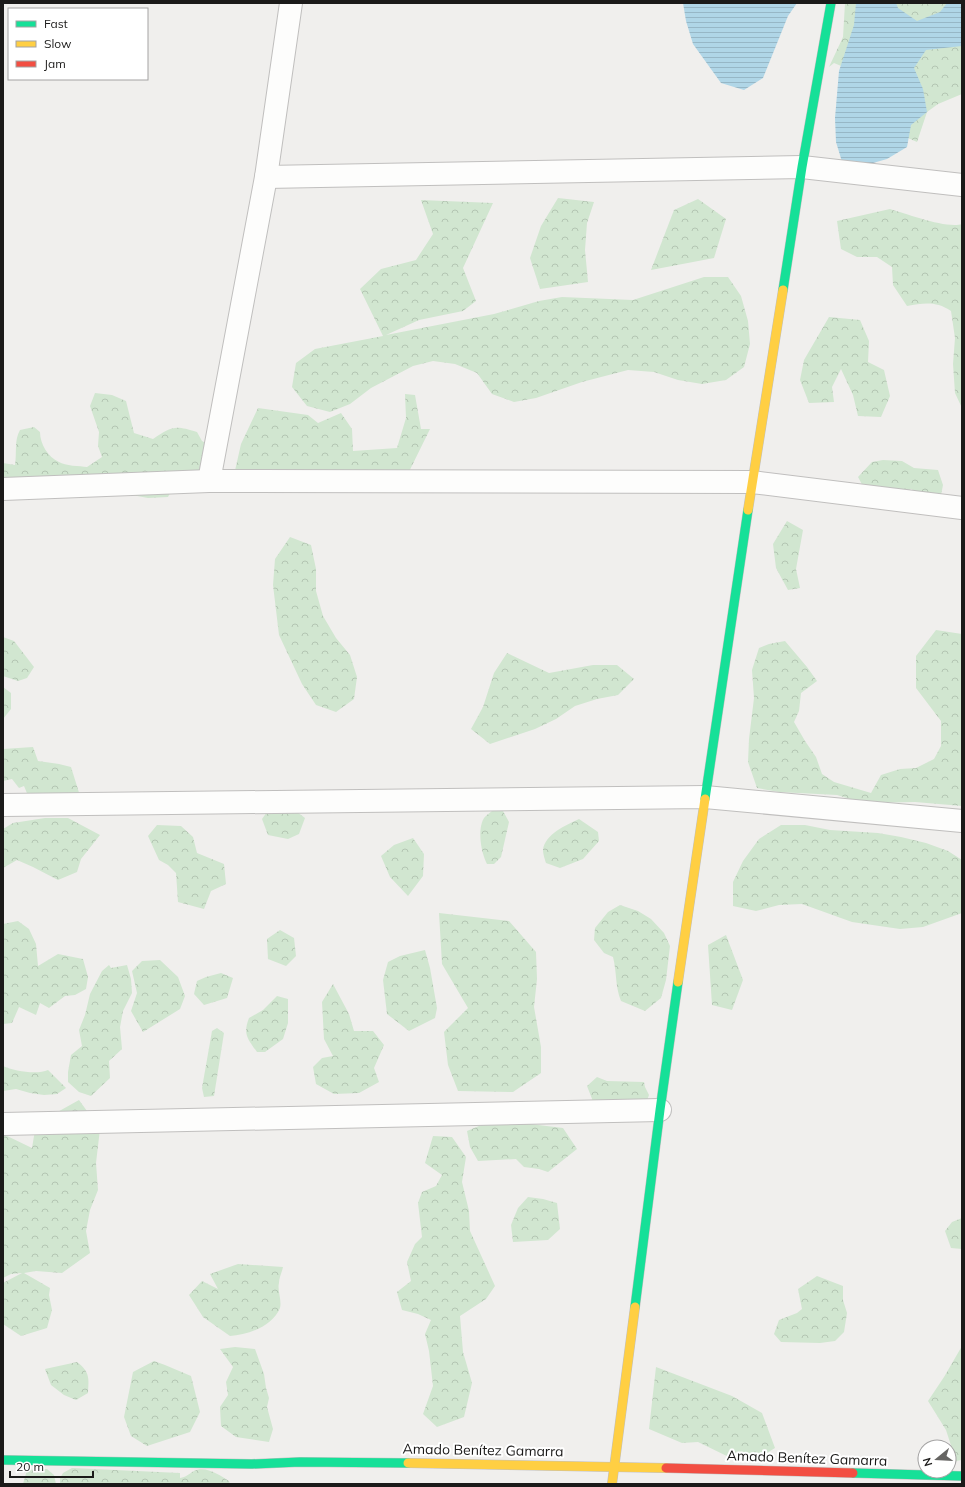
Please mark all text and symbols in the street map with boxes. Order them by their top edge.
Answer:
legend [8,8,148,80]
text: Fast [44,16,68,31]
text: Slow [44,36,72,51]
text: Jam [44,56,66,71]
north arrow [917,1439,957,1479]
street label: Amado Benítez Gamarra [402,1440,564,1460]
street label: Amado Benítez Gamarra [726,1446,888,1470]
scale bar [10,1453,93,1479]
text: N [920,1456,935,1468]
text: 20 m [16,1459,44,1474]

